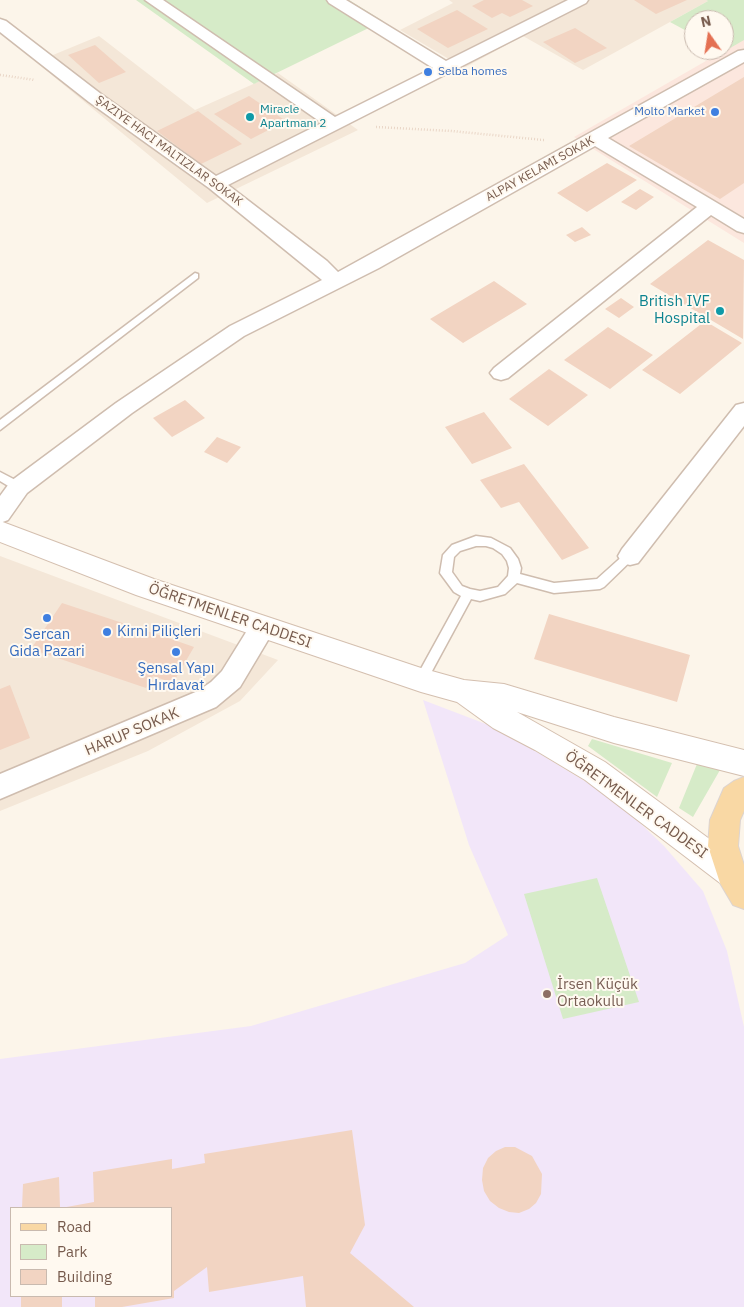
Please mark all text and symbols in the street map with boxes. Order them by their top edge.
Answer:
north arrow [684,10,734,60]
text: N [699,11,713,31]
place label: Selba homes [438,65,507,79]
marker: Selba homes [422,66,434,78]
street label: ŞAZIYE HACI MALTIZLAR SOKAK [93,93,245,209]
place label: Miracle Apartmanı 2 [260,103,326,131]
place label: Molto Market [634,105,705,119]
marker: Molto Market [709,106,721,118]
marker: Miracle Apartmanı 2 [244,111,256,123]
street label: ALPAY KELAMI SOKAK [483,133,597,205]
place label: British IVF Hospital [639,293,710,328]
marker: British IVF Hospital [714,305,726,317]
street label: ÖĞRETMENLER CADDESI [146,580,314,652]
marker: Sercan Gida Pazari [41,612,53,624]
place label: Kirni Piliçleri [117,623,201,641]
place label: Sercan Gida Pazari [9,626,85,661]
marker: Kirni Piliçleri [101,626,113,638]
marker: Şensal Yapı Hırdavat [170,646,182,658]
place label: Şensal Yapı Hırdavat [137,660,215,695]
street label: HARUP SOKAK [82,704,182,760]
street label: ÖĞRETMENLER CADDESI [561,747,711,863]
place label: İrsen Küçük Ortaokulu [557,976,638,1011]
marker: İrsen Küçük Ortaokulu [541,988,553,1000]
legend [10,1207,172,1297]
text: Road [57,1217,92,1236]
text: Park [57,1242,87,1261]
text: Building [57,1267,112,1286]

